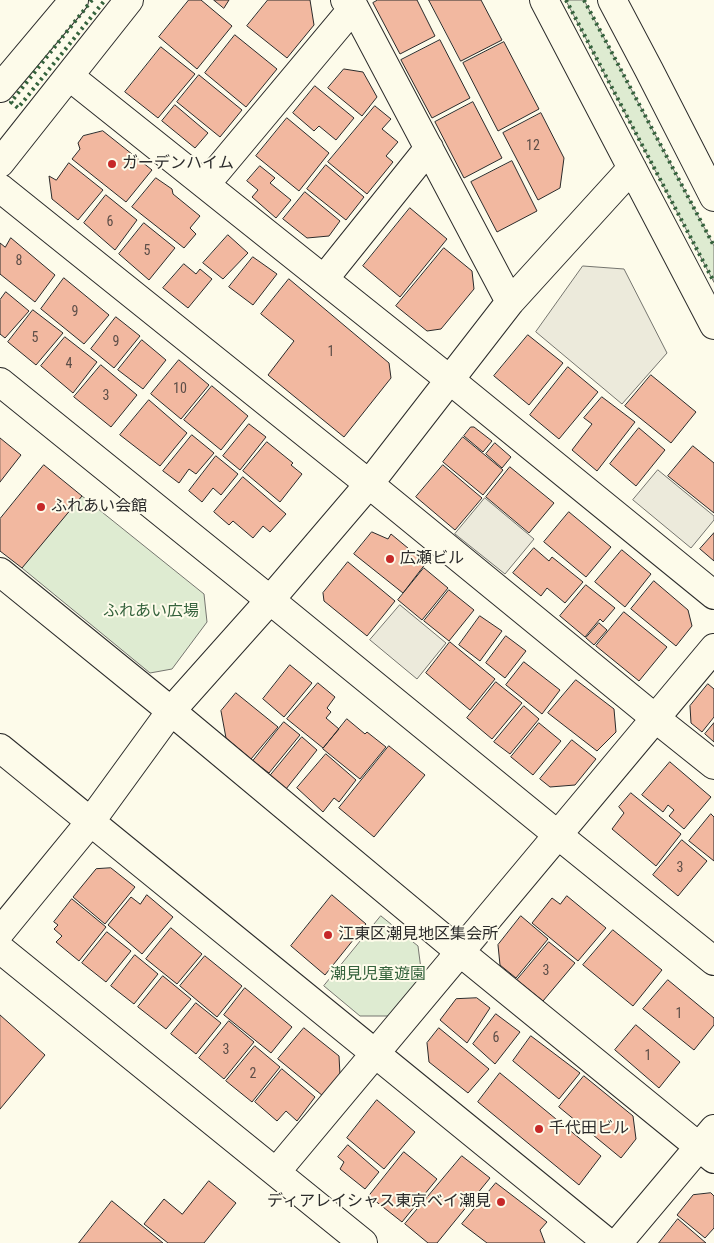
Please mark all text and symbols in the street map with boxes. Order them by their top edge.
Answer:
house number: 12 [526,138,540,154]
place label: ガーデンハイム [122,154,234,174]
marker: ガーデンハイム [106,158,118,170]
house number: 6 [107,214,113,230]
house number: 5 [144,243,150,259]
house number: 8 [16,253,22,269]
house number: 9 [72,304,78,320]
house number: 5 [32,330,38,346]
house number: 9 [113,334,119,350]
house number: 1 [328,344,334,360]
house number: 4 [66,356,72,372]
house number: 10 [173,381,187,397]
house number: 3 [103,388,109,404]
place label: ふれあい会館 [51,497,147,517]
marker: ふれあい会館 [35,501,47,513]
place label: 広瀬ビル [400,549,464,569]
marker: 広瀬ビル [384,553,396,565]
park label: ふれあい広場 [103,602,199,622]
house number: 3 [677,860,683,876]
place label: 江東区潮見地区集会所 [338,925,498,945]
marker: 江東区潮見地区集会所 [322,929,334,941]
house number: 3 [543,963,549,979]
park label: 潮見児童遊園 [330,965,426,985]
house number: 1 [676,1006,682,1022]
house number: 6 [493,1030,499,1046]
house number: 3 [223,1042,229,1058]
house number: 1 [645,1048,651,1064]
house number: 2 [250,1066,256,1082]
place label: 千代田ビル [549,1119,629,1139]
marker: 千代田ビル [533,1123,545,1135]
place label: ディアレイシャス東京ベイ潮見 [267,1192,491,1212]
marker: ディアレイシャス東京ベイ潮見 [495,1196,507,1208]

